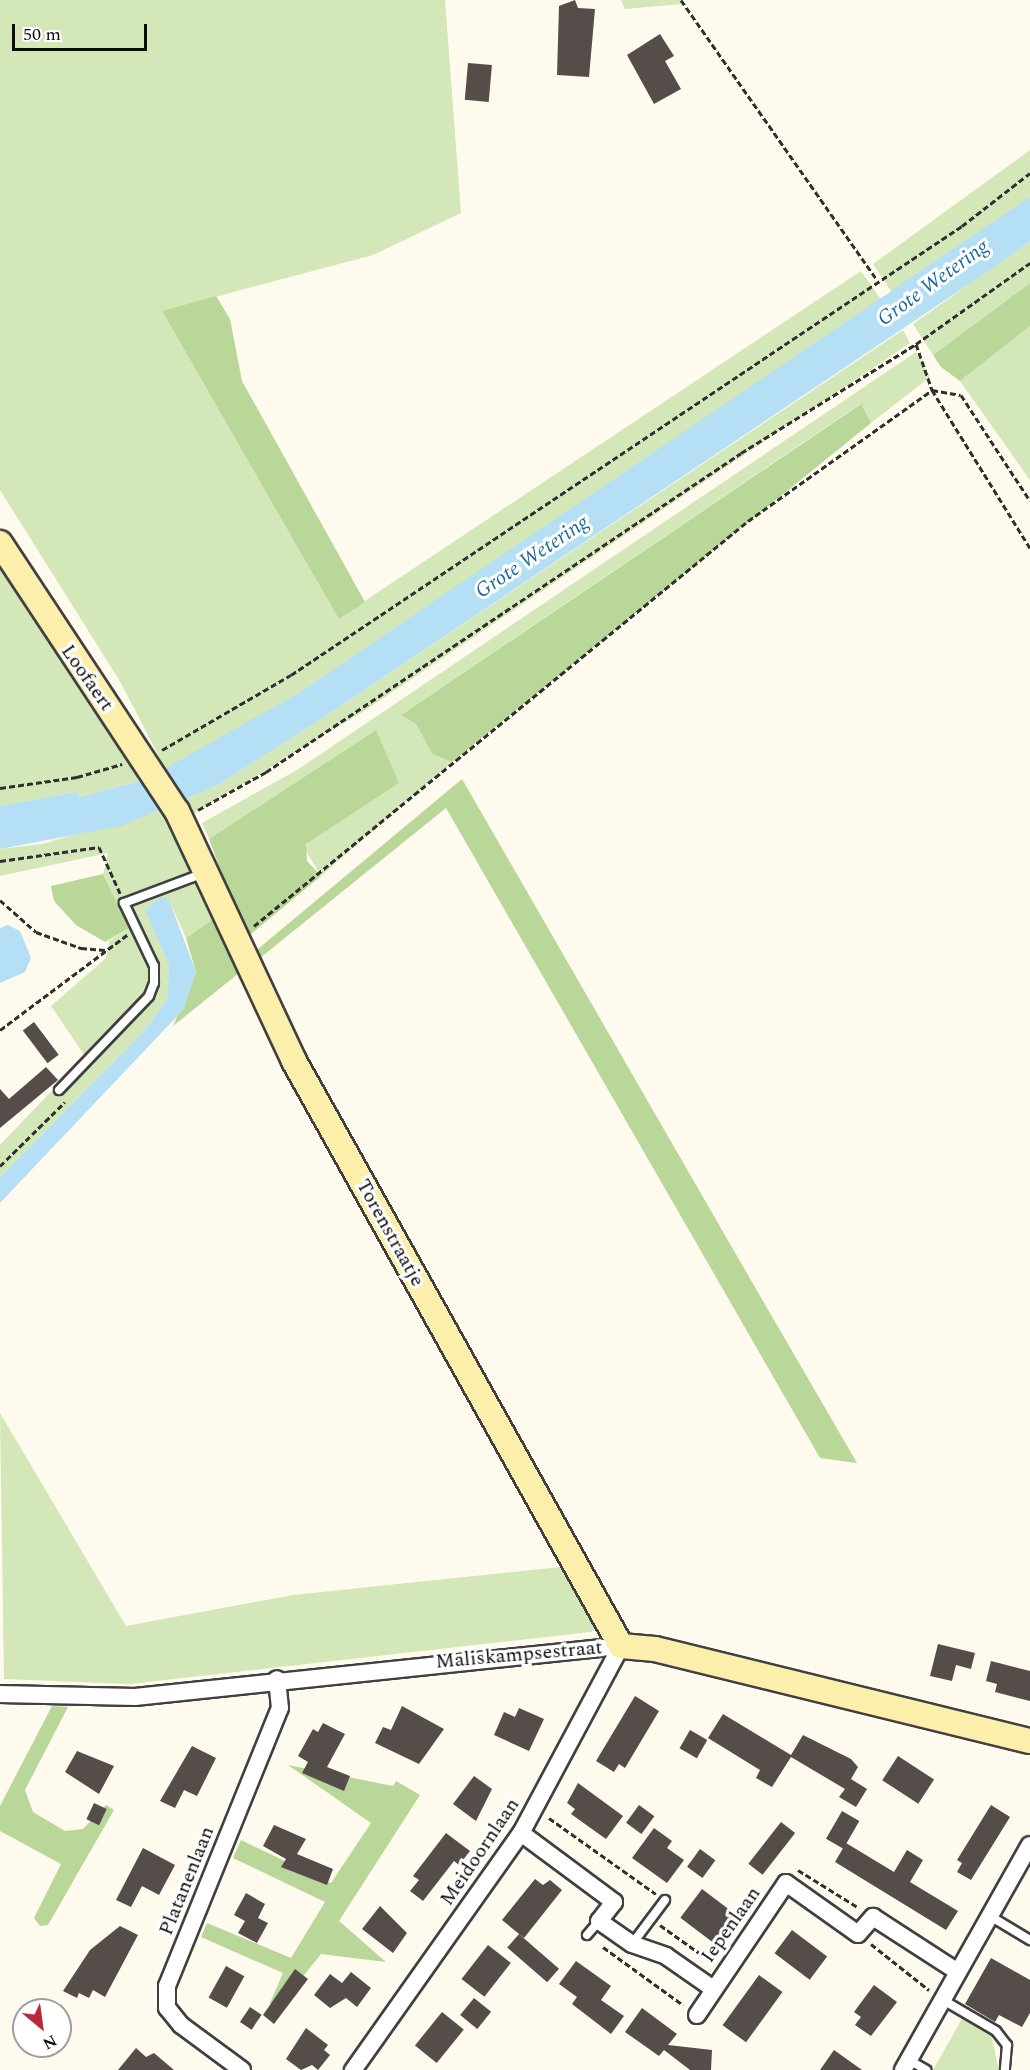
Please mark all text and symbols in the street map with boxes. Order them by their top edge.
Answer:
scale bar [15,12,150,50]
text: 50 m [23,21,61,48]
water label: Grote Wetering [873,234,993,332]
water label: Grote Wetering [471,510,593,604]
street label: Loofaert [55,640,119,716]
street label: Torenstraatje [351,1175,429,1291]
street label: Maliskampsestraat [434,1636,604,1674]
street label: Meidoornlaan [435,1794,525,1910]
street label: Platanenlaan [154,1823,220,1939]
street label: Iepenlaan [696,1882,766,1968]
north arrow [12,1998,72,2058]
text: N [38,2028,61,2056]

